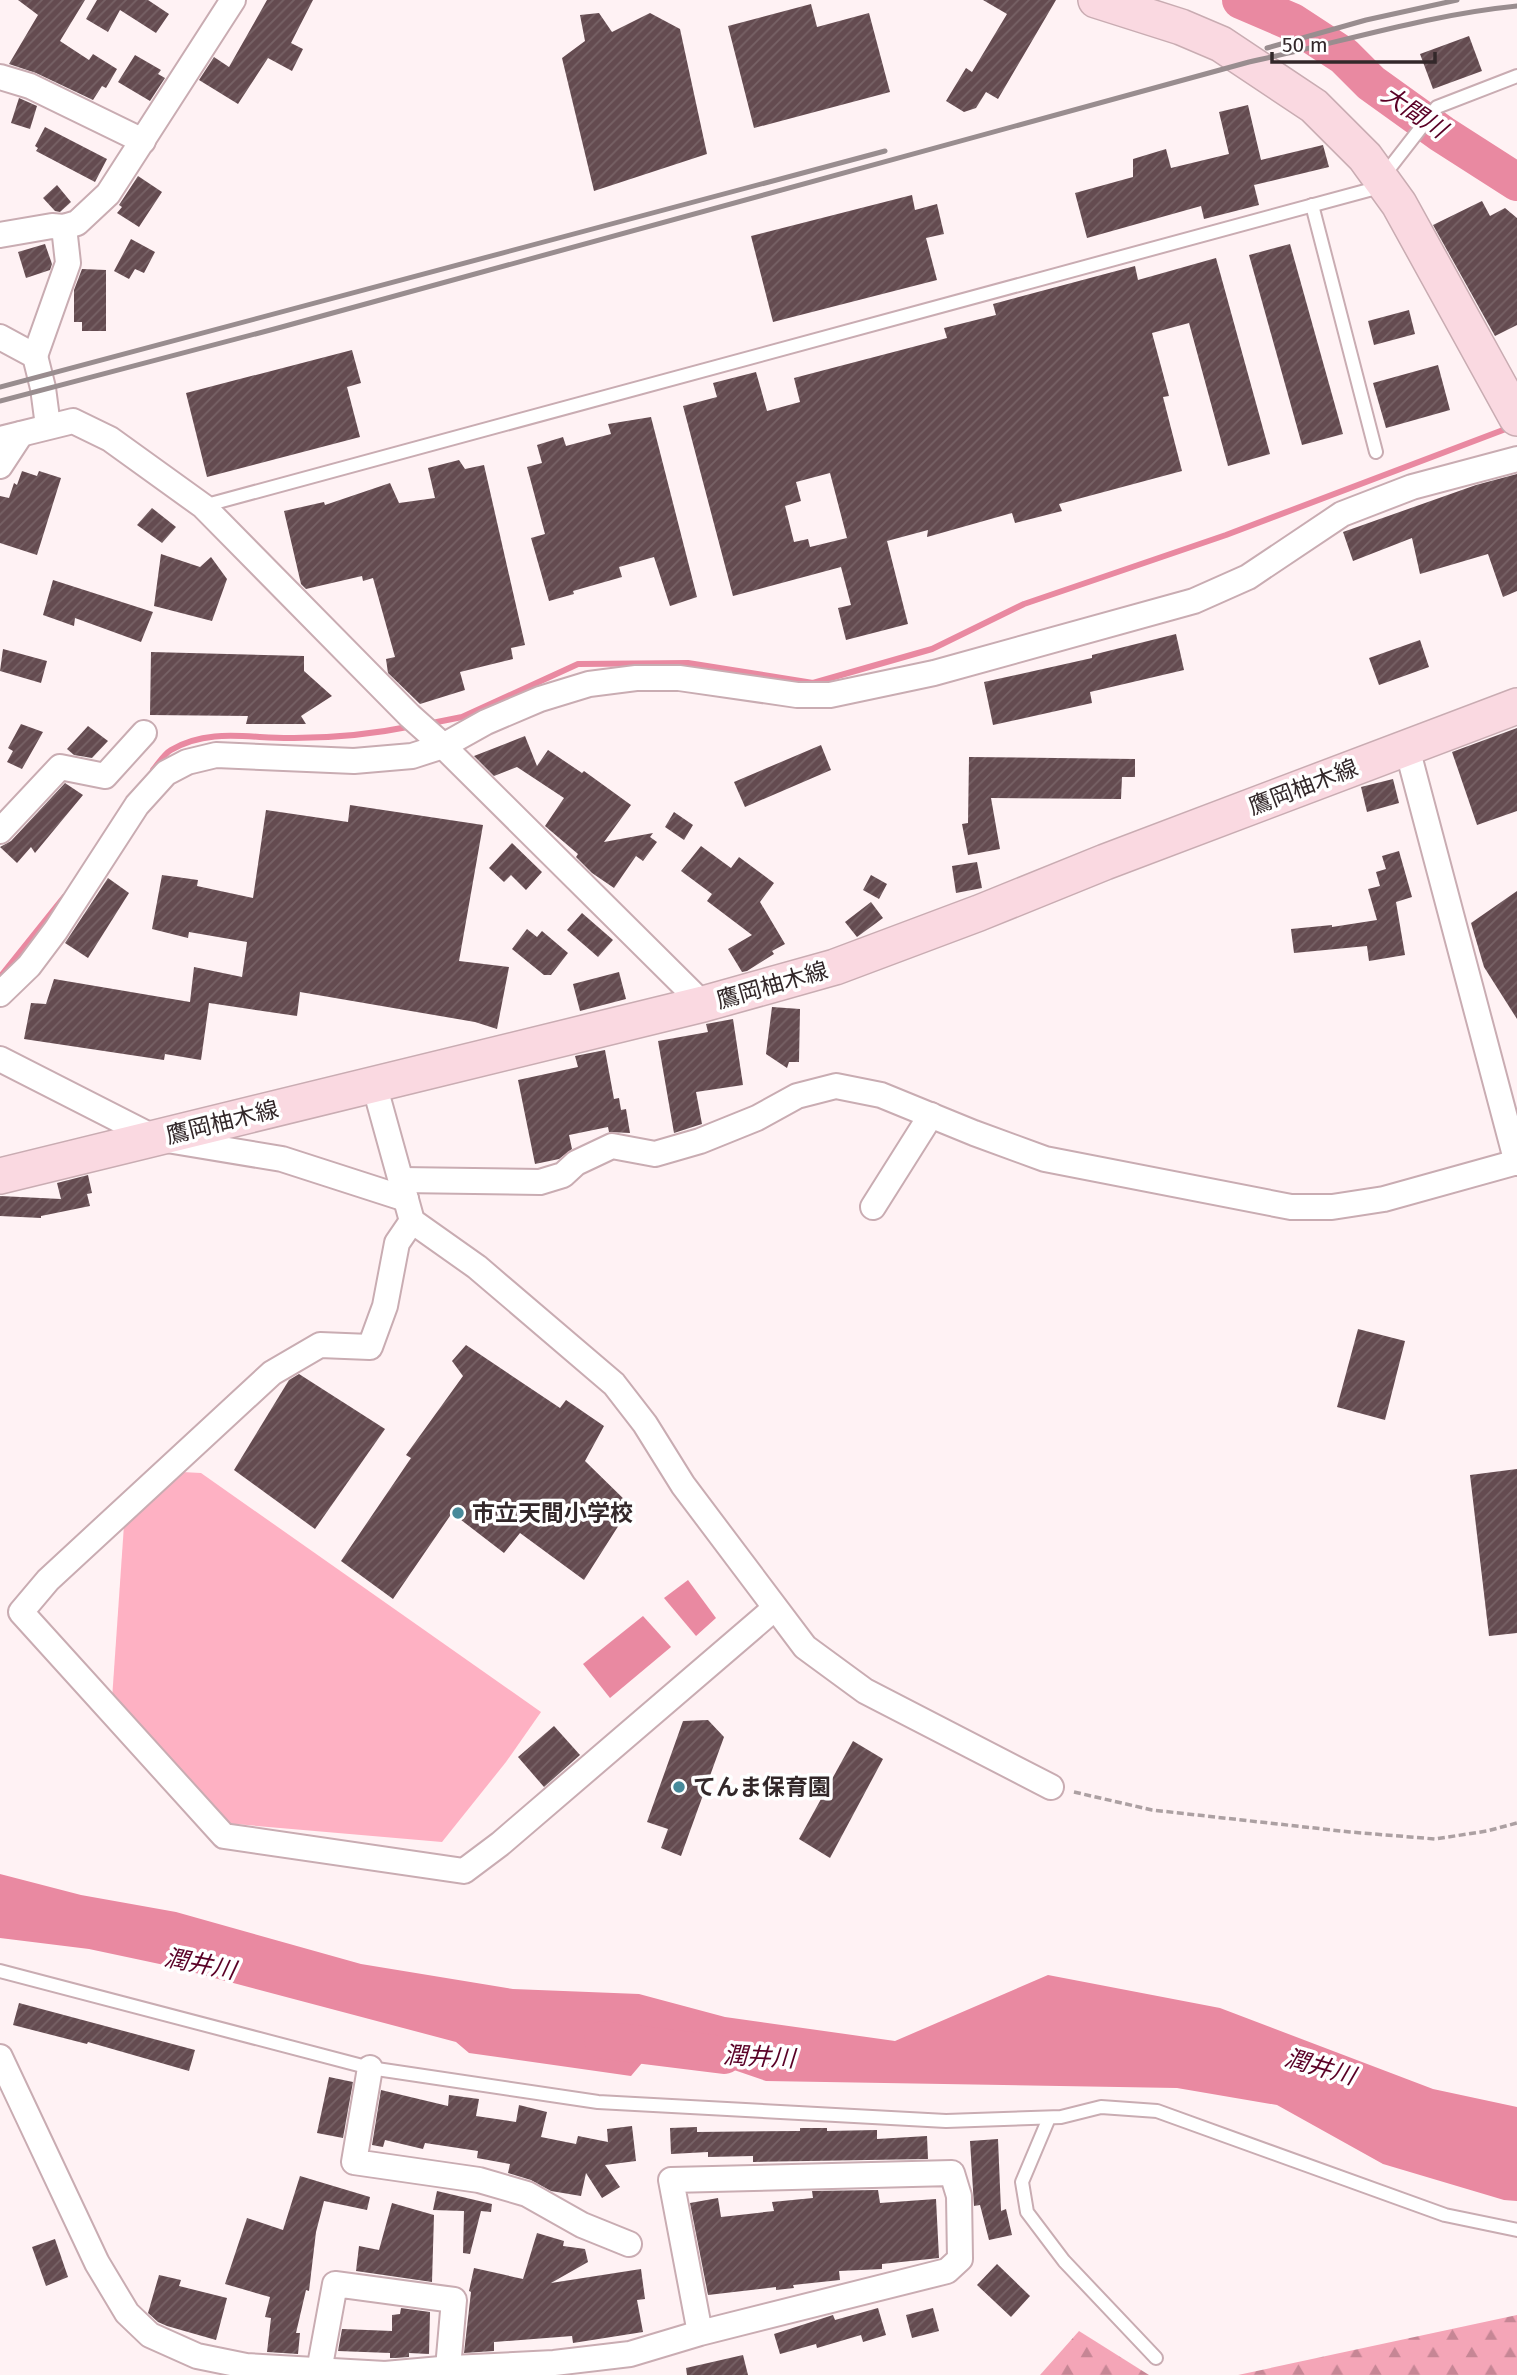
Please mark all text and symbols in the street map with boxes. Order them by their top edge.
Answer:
scale bar [1272,21,1435,65]
text: 50 m [1282,32,1328,58]
water label: 大間川 [1376,80,1454,145]
street label: 鷹岡柚木線 [1244,753,1362,821]
street label: 鷹岡柚木線 [713,956,831,1014]
street label: 鷹岡柚木線 [163,1095,281,1149]
place label: 市立天間小学校 [472,1499,633,1527]
marker: 市立天間小学校 [450,1505,466,1521]
place label: てんま保育園 [693,1773,831,1801]
marker: てんま保育園 [671,1779,687,1795]
water label: 潤井川 [162,1943,241,1985]
water label: 潤井川 [722,2041,799,2073]
water label: 潤井川 [1282,2044,1361,2091]

